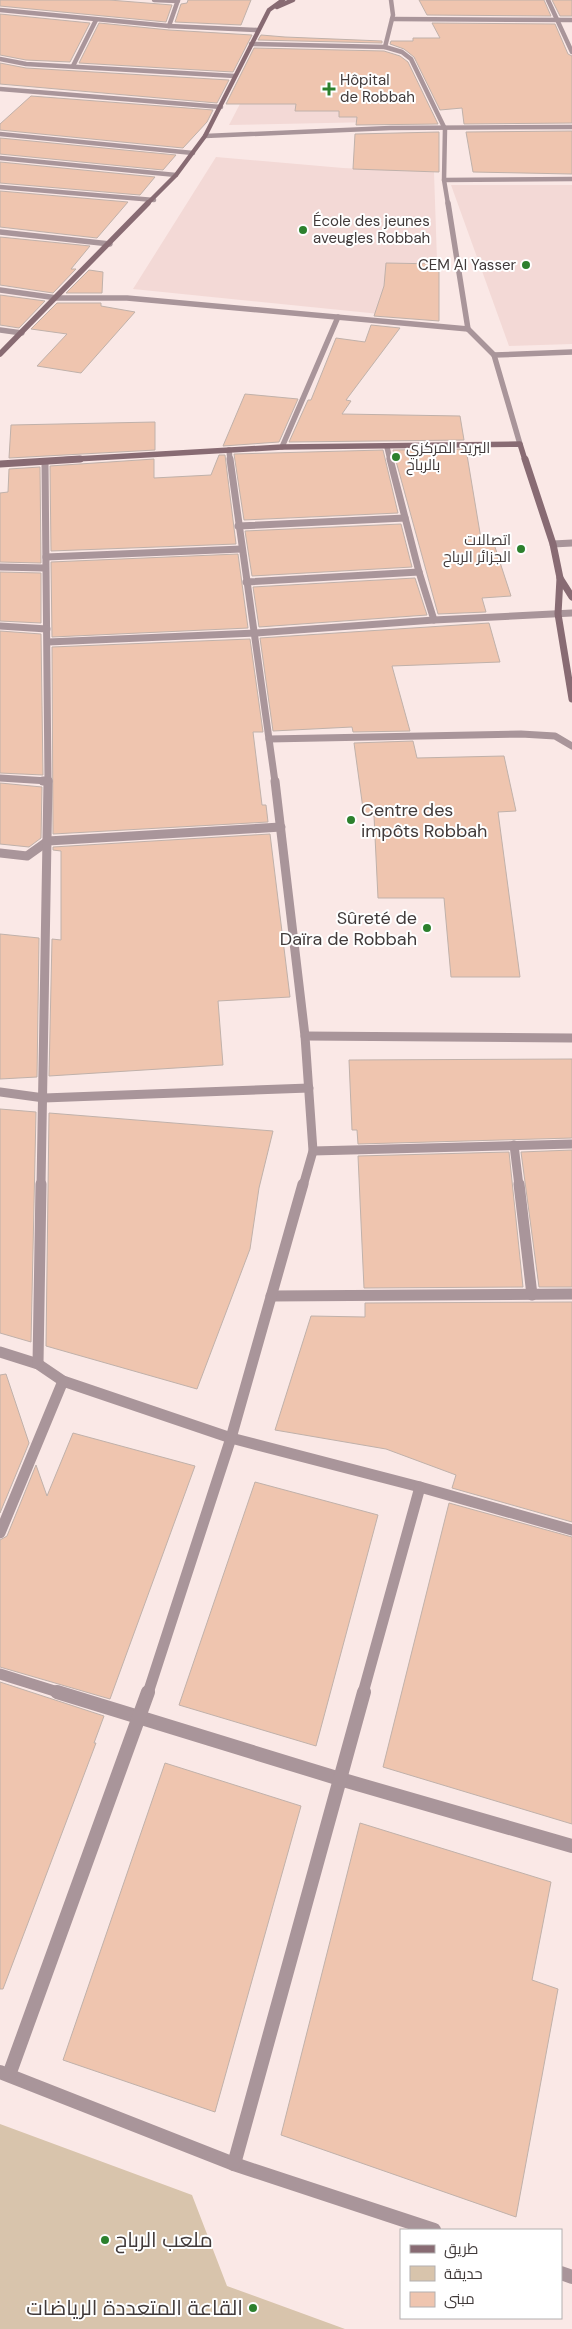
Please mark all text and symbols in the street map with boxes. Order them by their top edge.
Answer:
place label: Hôpital de Robbah [340,70,415,107]
marker: Hôpital de Robbah [322,82,336,96]
place label: École des jeunes aveugles Robbah [313,211,430,248]
marker: École des jeunes aveugles Robbah [297,224,309,236]
place label: CEM Al Yasser [418,255,516,275]
marker: CEM Al Yasser [520,259,532,271]
place label: البريد المركزي بالرباح [406,438,490,476]
marker: البريد المركزي بالرباح [390,451,402,463]
place label: اتصالات الجزائر الرباح [443,530,511,568]
marker: اتصالات الجزائر الرباح [515,543,527,555]
place label: Centre des impôts Robbah [361,798,487,843]
marker: Centre des impôts Robbah [345,814,357,826]
place label: Sûreté de Daïra de Robbah [280,906,417,951]
marker: Sûreté de Daïra de Robbah [421,922,433,934]
place label: ملعب الرباح [115,2226,213,2254]
legend [400,2229,562,2319]
marker: ملعب الرباح [99,2234,111,2246]
text: طريق [444,2239,478,2259]
text: حديقة [444,2264,483,2284]
text: مبنى [444,2289,475,2309]
place label: القاعة المتعددة الرياضات [26,2294,243,2322]
marker: القاعة المتعددة الرياضات [247,2302,259,2314]

